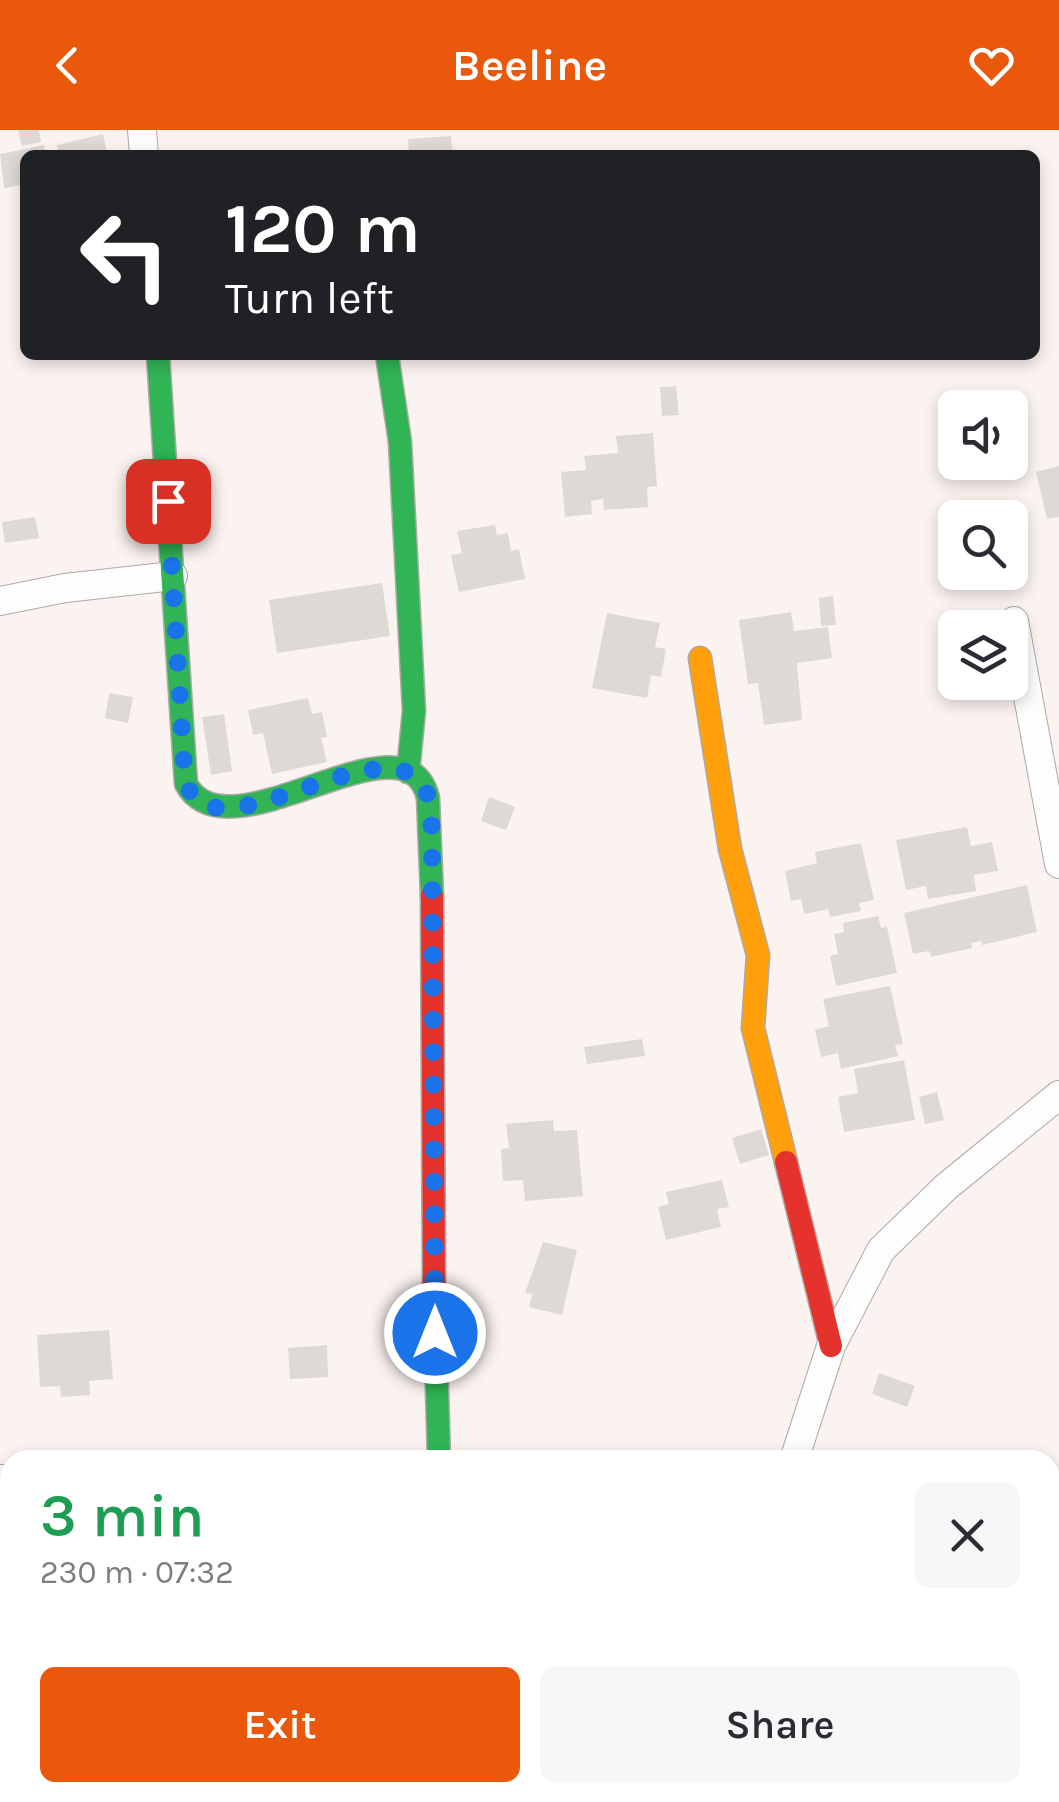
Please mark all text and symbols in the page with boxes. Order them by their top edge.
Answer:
icon: back [40,38,95,93]
icon: heart [964,38,1019,93]
text: Beeline [452,39,607,91]
text: 120 m [225,188,421,270]
icon: left [60,190,190,320]
text: Turn left [225,272,394,324]
map controls [938,390,1028,700]
button: sound [938,390,1028,480]
pin [126,459,211,544]
icon: arrive [141,474,196,529]
button: search [938,500,1028,590]
button: layers [938,610,1028,700]
position arrow [383,1281,487,1385]
text: 3 min [40,1481,205,1551]
button: close [915,1483,1020,1588]
text: 230 m · 07:32 [40,1554,234,1591]
button: Exit [40,1667,520,1782]
button: Share [540,1667,1020,1782]

